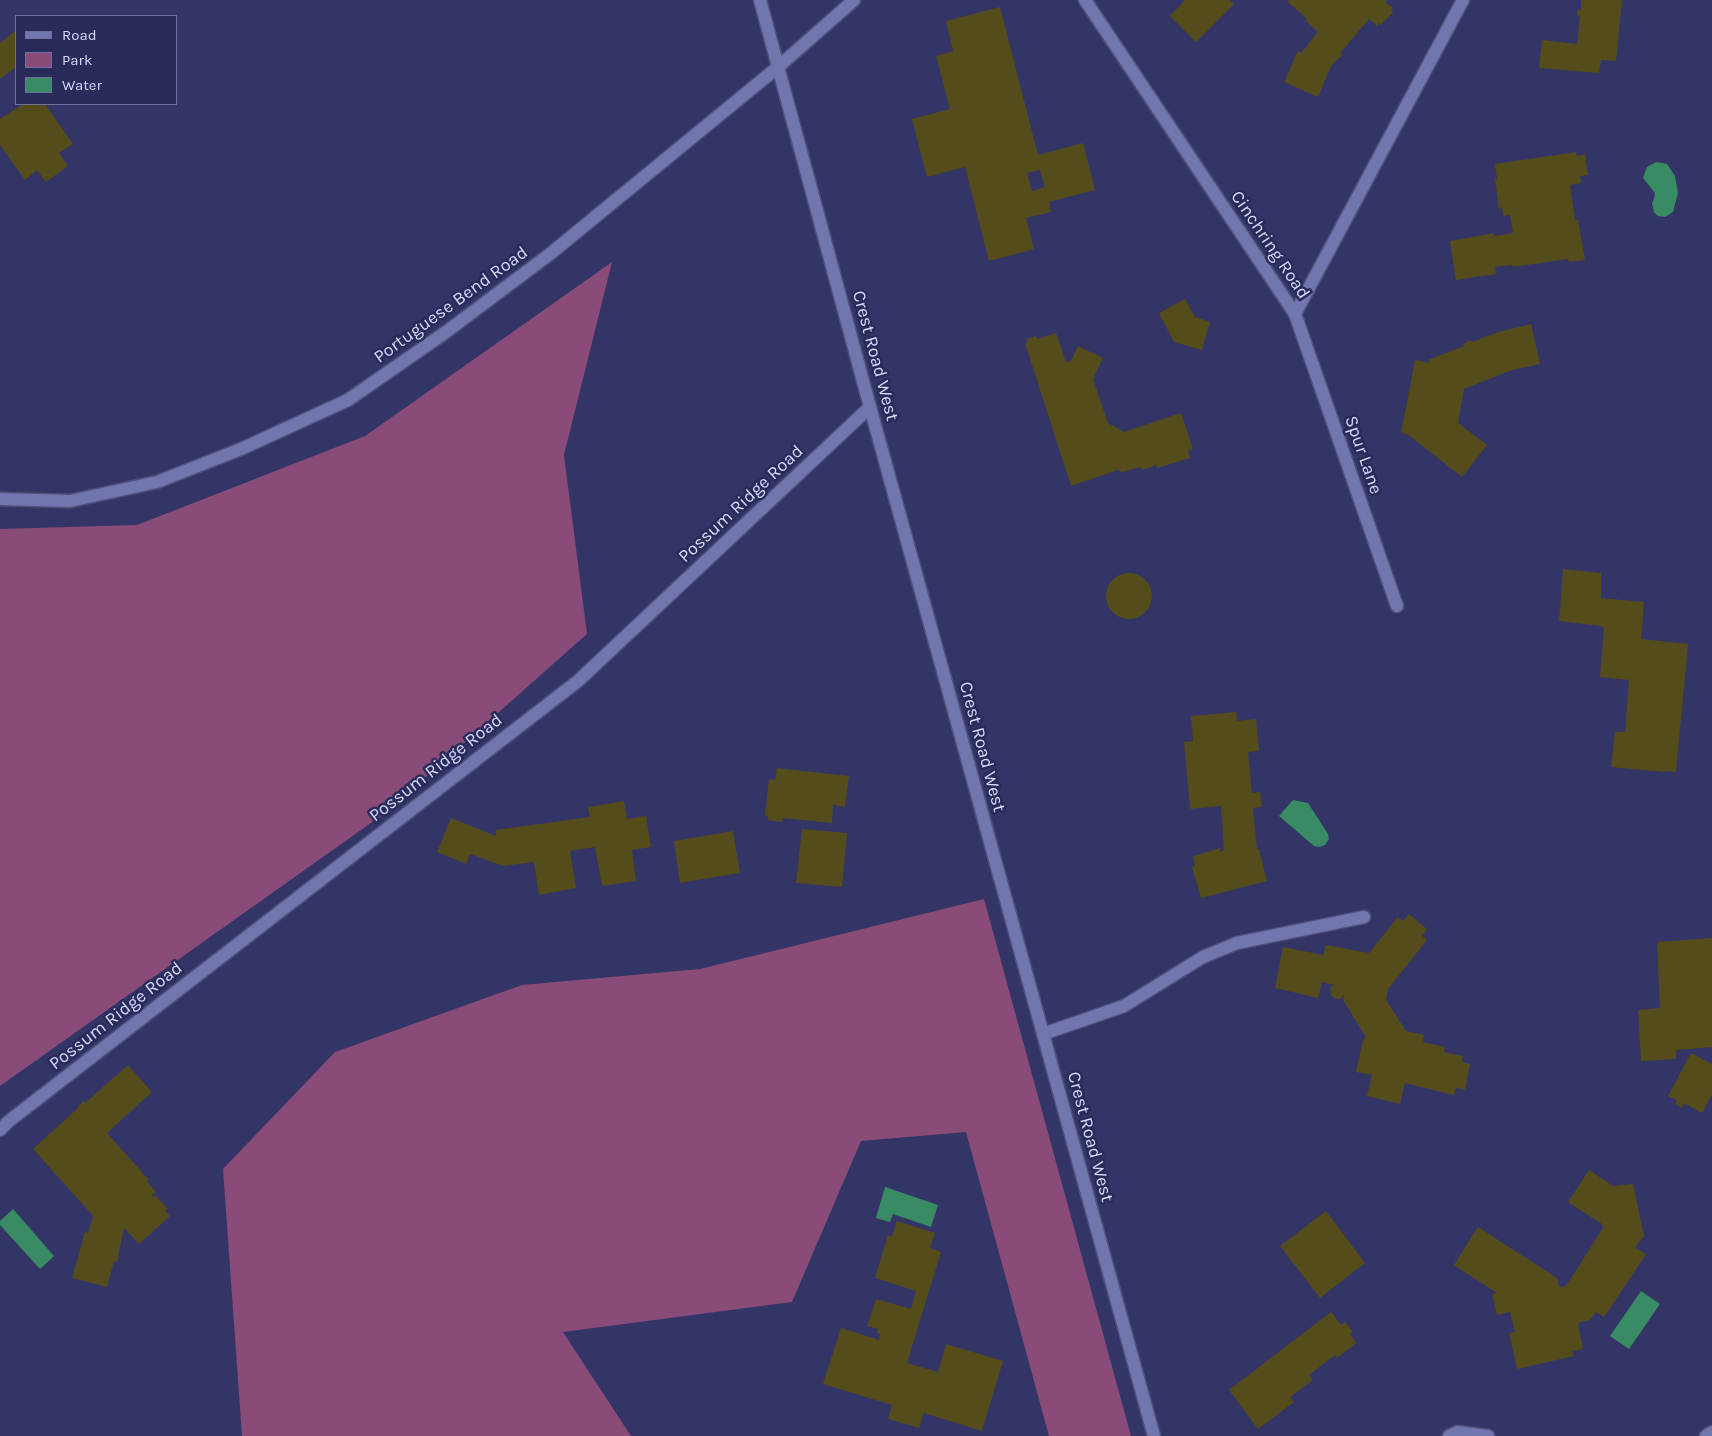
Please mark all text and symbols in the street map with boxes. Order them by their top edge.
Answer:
legend [15,15,178,105]
text: Road [62,26,97,44]
text: Park [62,51,92,69]
text: Water [62,76,102,94]
street label: Cinchring Road [1226,187,1314,303]
street label: Portuguese Bend Road [370,242,532,368]
street label: Crest Road West [847,288,903,424]
street label: Spur Lane [1340,413,1386,497]
street label: Possum Ridge Road [674,441,808,567]
street label: Crest Road West [954,679,1010,815]
street label: Possum Ridge Road [365,709,507,827]
street label: Possum Ridge Road [45,957,187,1075]
street label: Crest Road West [1062,1069,1118,1205]

